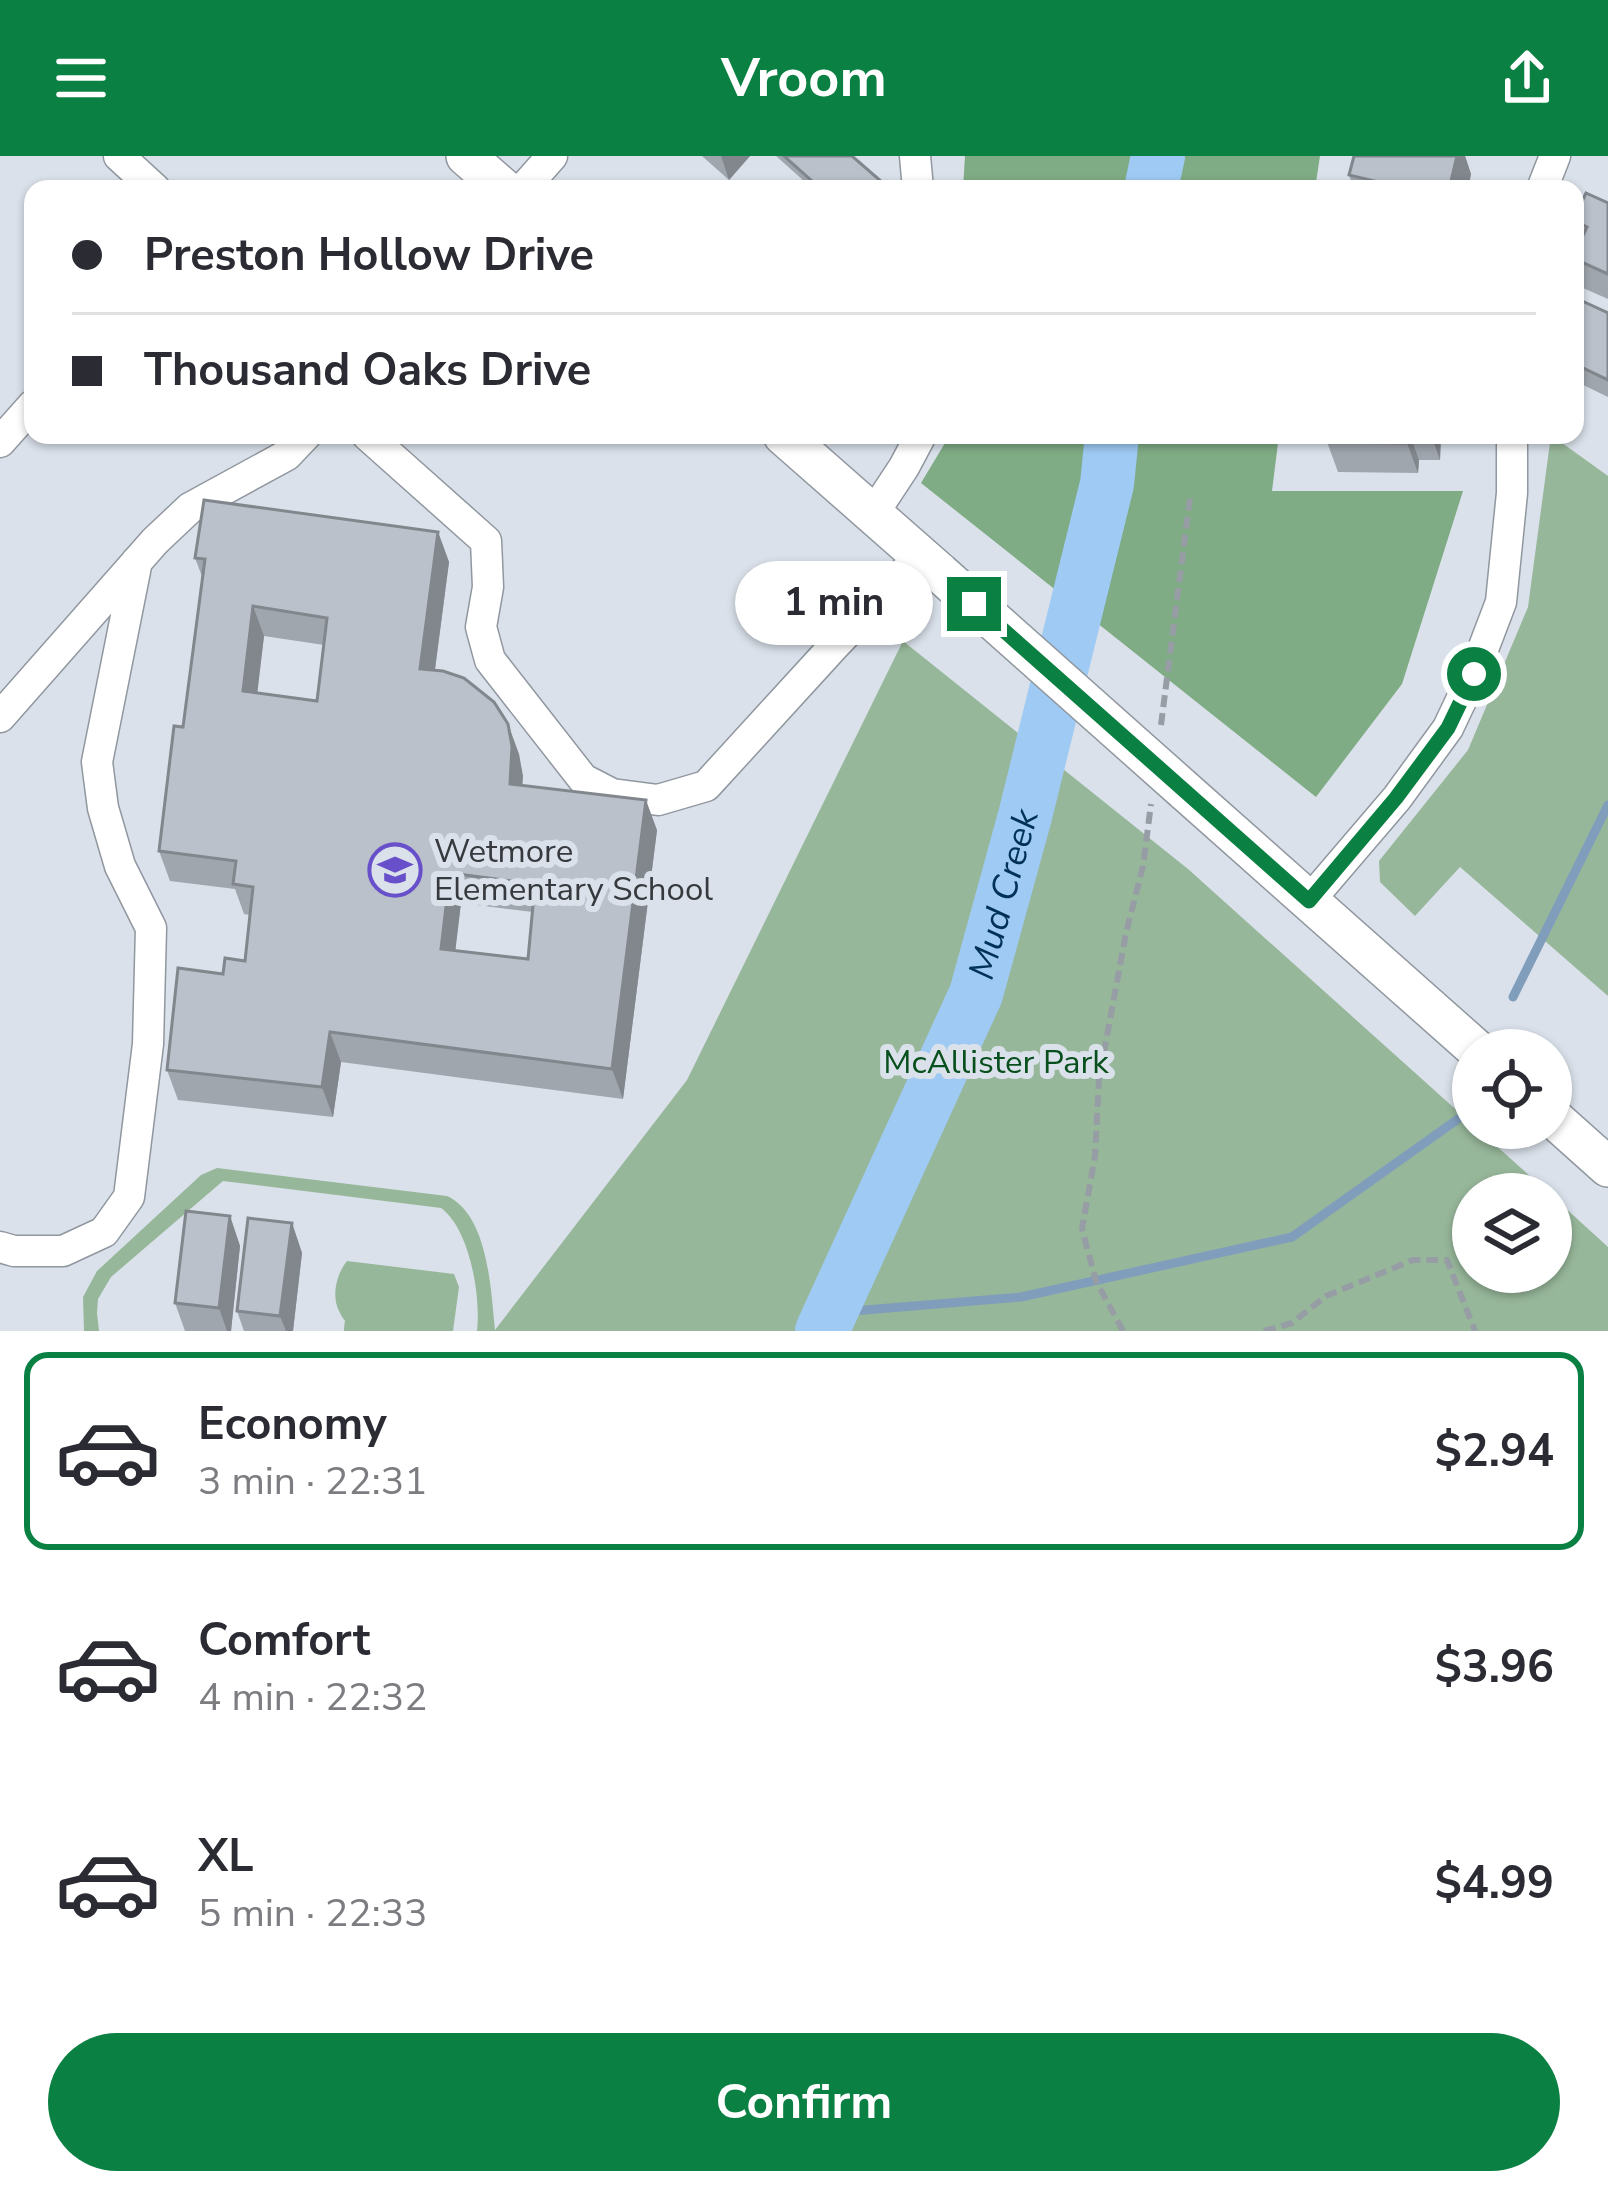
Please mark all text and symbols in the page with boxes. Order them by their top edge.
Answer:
text: Vroom [721,41,887,115]
icon: menu [48,45,114,111]
icon: share [1494,45,1560,111]
text: Preston Hollow Drive [144,225,594,286]
text: Thousand Oaks Drive [144,340,591,401]
callout: 1 min [734,562,932,646]
text: 1 min [784,576,884,629]
route end [947,577,1001,631]
route start [1447,647,1501,701]
water label: Mud Creek [957,803,1051,985]
place label: Wetmore Elementary School [434,829,713,912]
school or university icon: Wetmore Elementary School [367,842,423,898]
map controls [1452,1029,1572,1293]
button: locate [1452,1029,1572,1149]
park label: McAllister Park [883,1040,1109,1085]
button: layers [1452,1173,1572,1293]
text: Economy [198,1394,387,1455]
icon: car [54,1397,162,1505]
text: $2.94 [1435,1421,1554,1482]
text: 3 min · 22:31 [198,1455,427,1508]
text: Comfort [198,1610,370,1671]
icon: car [54,1613,162,1721]
text: $3.96 [1435,1637,1554,1698]
text: 4 min · 22:32 [198,1671,427,1724]
text: XL [198,1826,254,1887]
icon: car [54,1829,162,1937]
text: $4.99 [1435,1853,1554,1914]
text: 5 min · 22:33 [198,1887,427,1940]
button: Confirm [48,2033,1560,2171]

